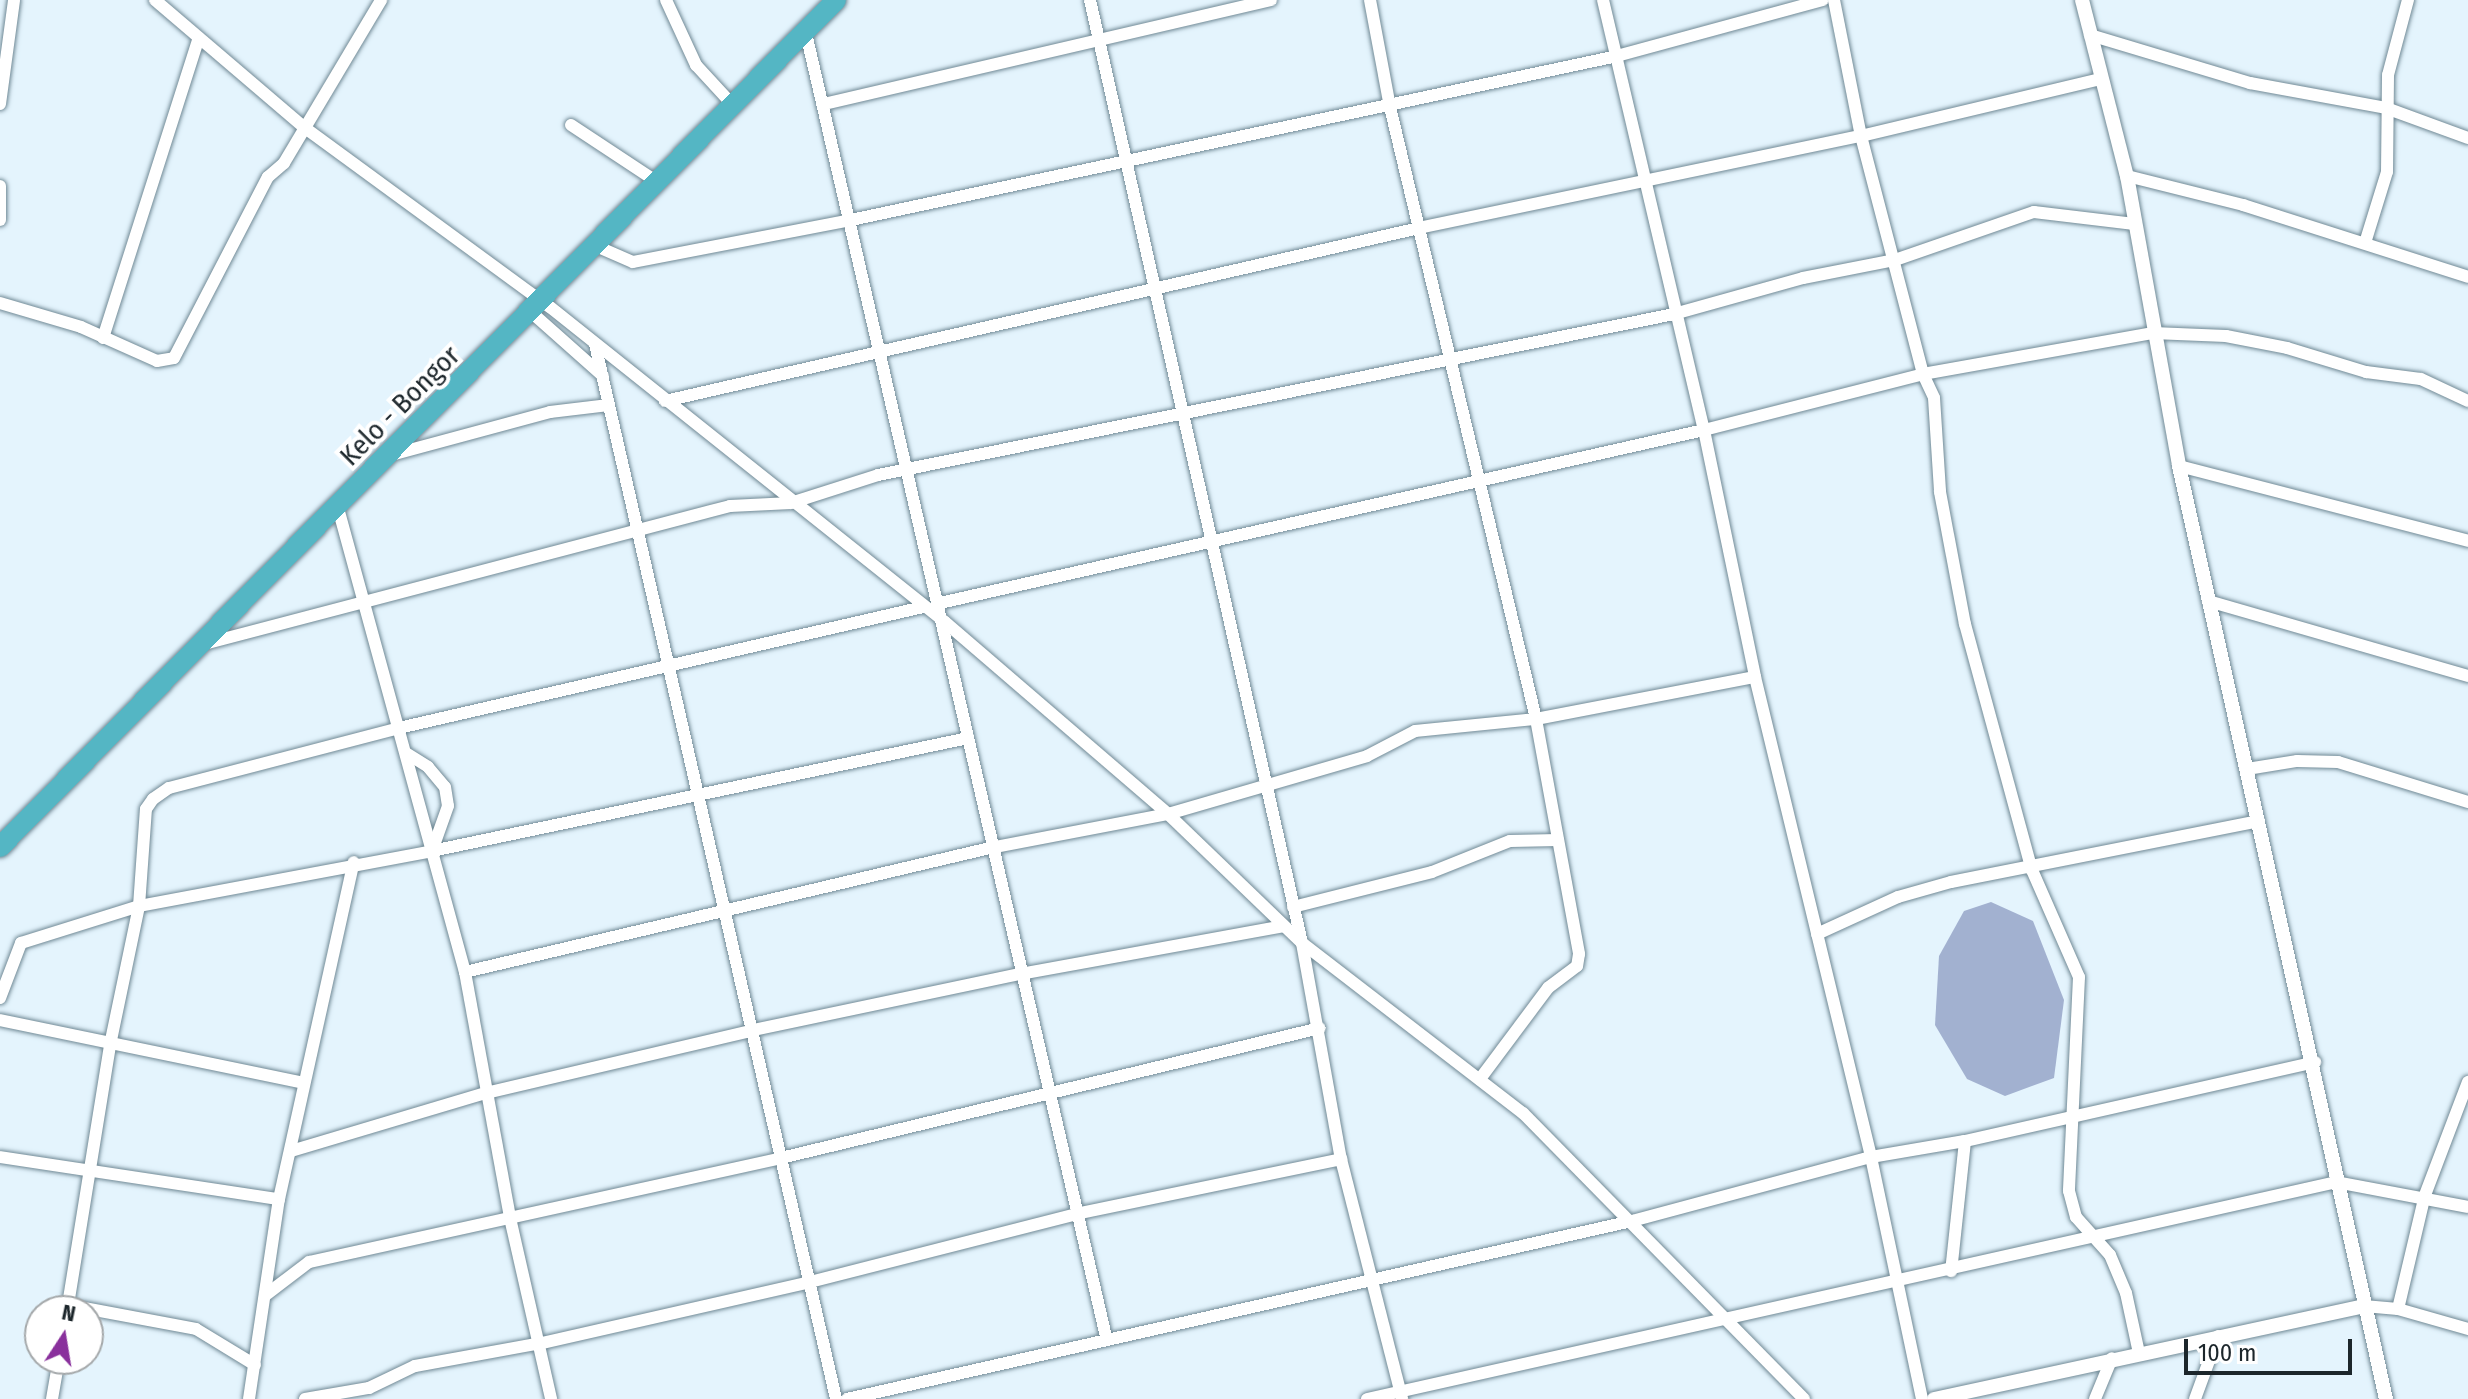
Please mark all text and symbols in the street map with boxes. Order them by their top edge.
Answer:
street label: Kelo - Bongor [333,339,467,473]
north arrow [24,1295,104,1375]
text: N [59,1298,78,1328]
scale bar [2188,1323,2356,1373]
text: 100 m [2198,1339,2256,1367]

